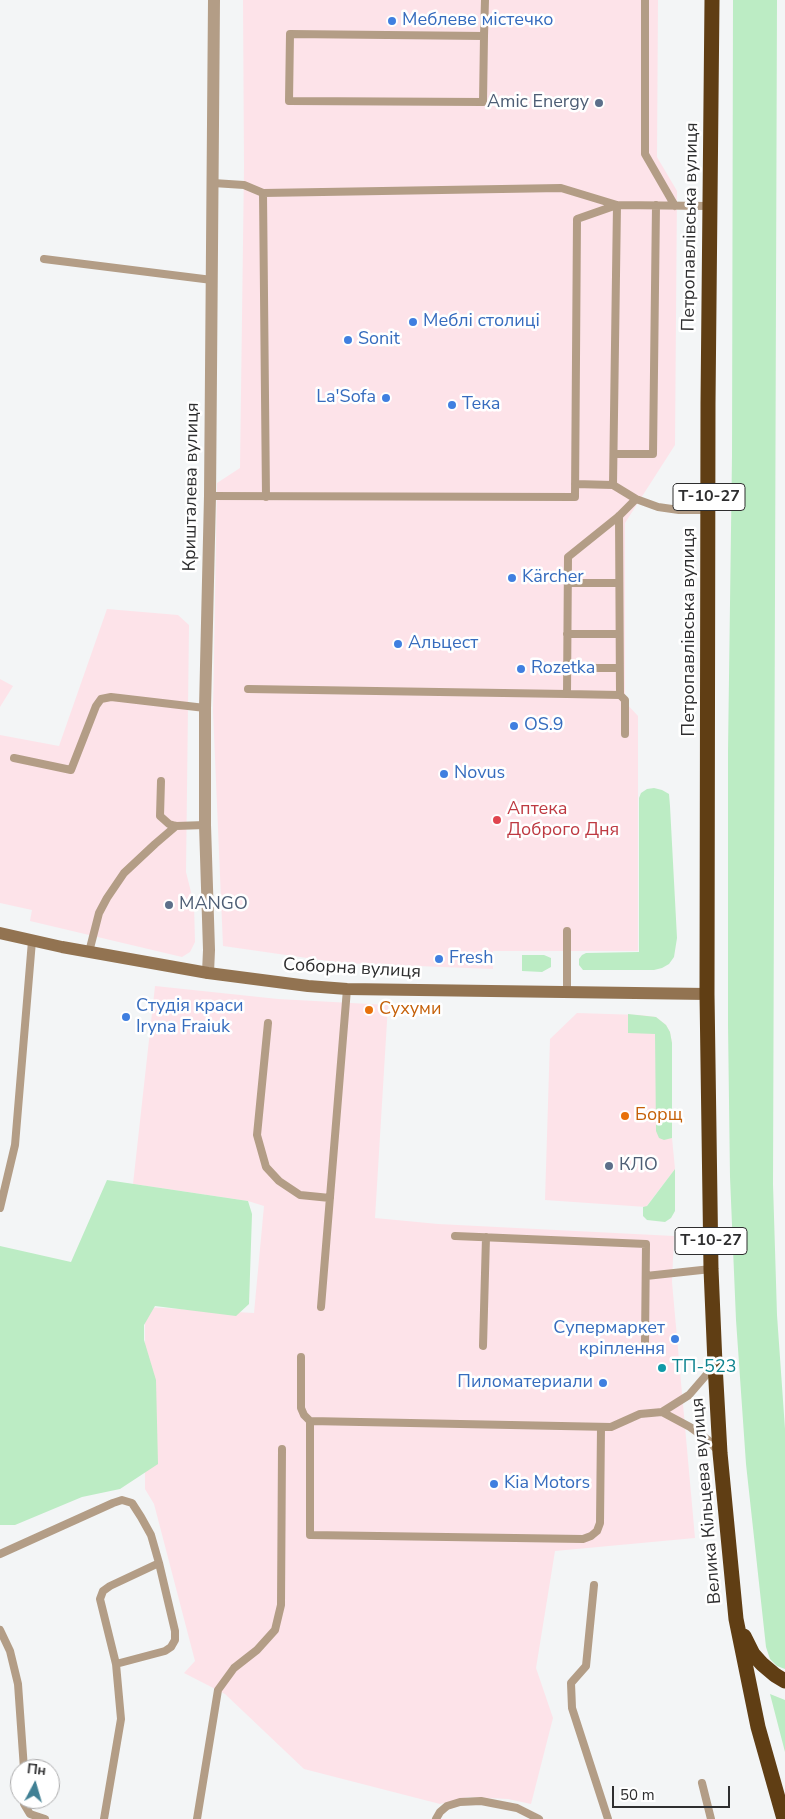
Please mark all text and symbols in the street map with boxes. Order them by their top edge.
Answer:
place label: Меблеве містечко [402,10,554,32]
marker: Меблеве містечко [386,15,398,27]
place label: Amic Energy [487,92,589,114]
marker: Amic Energy [593,97,605,109]
street label: Петропавлівська вулиця [678,122,704,332]
place label: Меблі столиці [423,311,540,333]
marker: Меблі столиці [407,316,419,328]
place label: Sonit [358,329,400,351]
marker: Sonit [342,334,354,346]
place label: La'Sofa [316,387,376,409]
marker: La'Sofa [380,392,392,404]
place label: Тека [462,394,500,416]
marker: Тека [446,399,458,411]
street label: Кришталева вулиця [180,402,204,572]
road number: Т-10-27 [673,484,745,511]
street label: Петропавлівська вулиця [679,528,701,736]
place label: Kärcher [522,567,584,589]
marker: Kärcher [506,572,518,584]
place label: Альцест [408,633,478,655]
marker: Альцест [392,638,404,650]
place label: Rozetka [531,658,595,680]
marker: Rozetka [515,663,527,675]
place label: OS.9 [524,715,564,737]
marker: OS.9 [508,720,520,732]
place label: Novus [454,763,505,785]
marker: Novus [438,768,450,780]
place label: Аптека Доброго Дня [507,799,619,842]
marker: Аптека Доброго Дня [491,814,503,826]
place label: MANGO [179,894,248,916]
marker: MANGO [163,899,175,911]
place label: Fresh [449,948,493,970]
marker: Fresh [433,953,445,965]
street label: Соборна вулиця [282,955,422,983]
place label: Студія краси Iryna Fraiuk [136,996,244,1038]
place label: Сухуми [379,999,441,1021]
marker: Сухуми [363,1004,375,1016]
marker: Студія краси Iryna Fraiuk [120,1011,132,1023]
place label: Борщ [635,1105,683,1127]
marker: Борщ [619,1110,631,1122]
place label: КЛО [619,1155,658,1177]
marker: КЛО [603,1160,615,1172]
road number: Т-10-27 [675,1228,747,1254]
place label: Супермаркет кріплення [553,1318,665,1360]
marker: Супермаркет кріплення [669,1333,681,1345]
place label: ТП-523 [672,1357,736,1379]
marker: ТП-523 [656,1362,668,1374]
place label: Пиломатериали [457,1372,593,1394]
marker: Пиломатериали [597,1377,609,1389]
street label: Велика Кільцева вулиця [687,1397,727,1605]
place label: Kia Motors [504,1473,590,1495]
marker: Kia Motors [488,1478,500,1490]
north arrow [10,1759,60,1809]
text: Пн [26,1759,47,1780]
scale bar [615,1776,732,1808]
text: 50 m [620,1785,655,1805]

